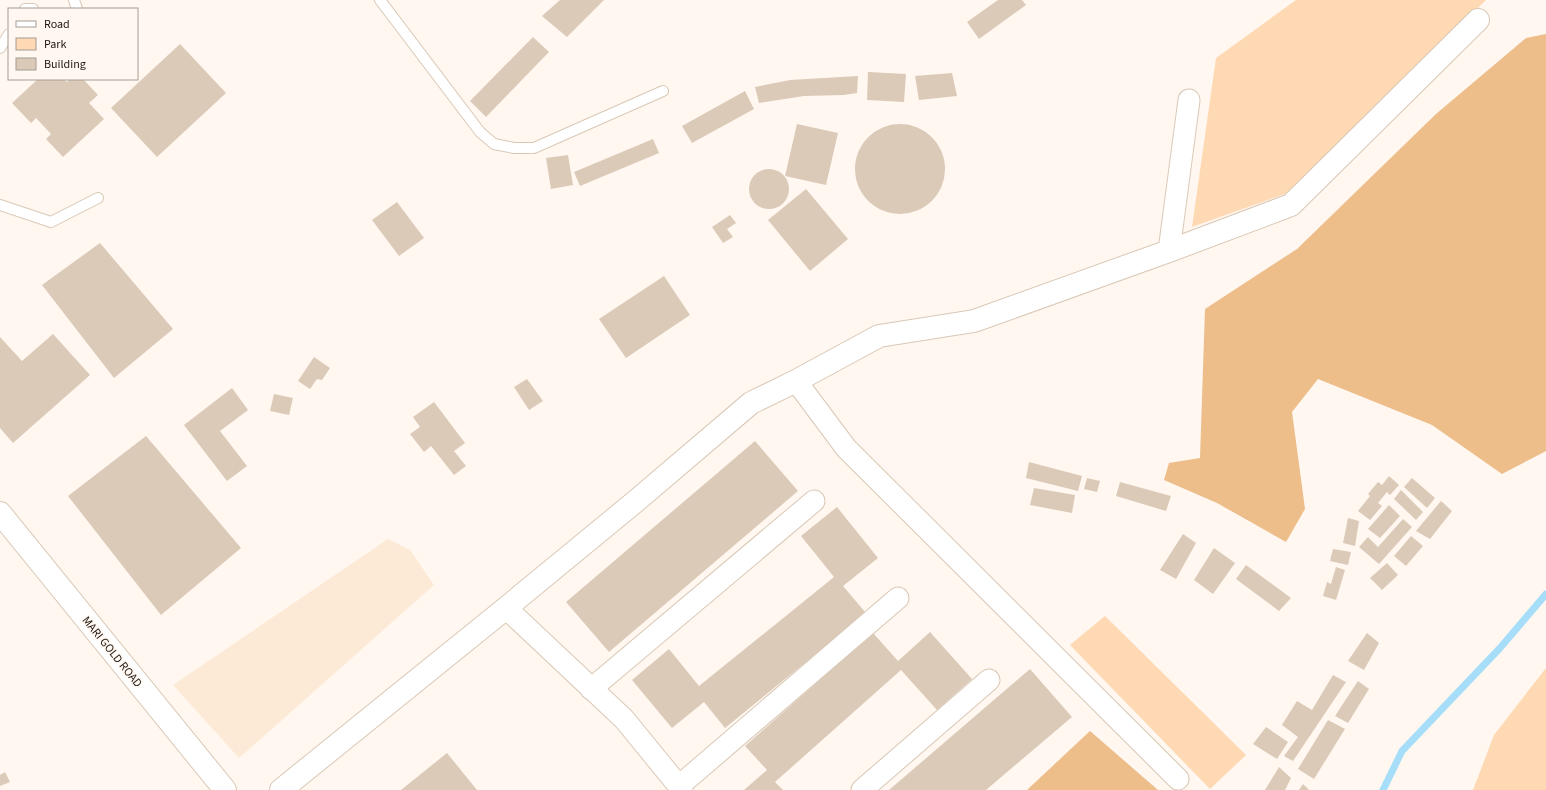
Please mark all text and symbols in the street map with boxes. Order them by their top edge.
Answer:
legend [8,8,138,80]
text: Road [44,16,70,33]
text: Park [44,36,66,53]
text: Building [44,56,86,73]
street label: MARI GOLD ROAD [78,613,146,691]

